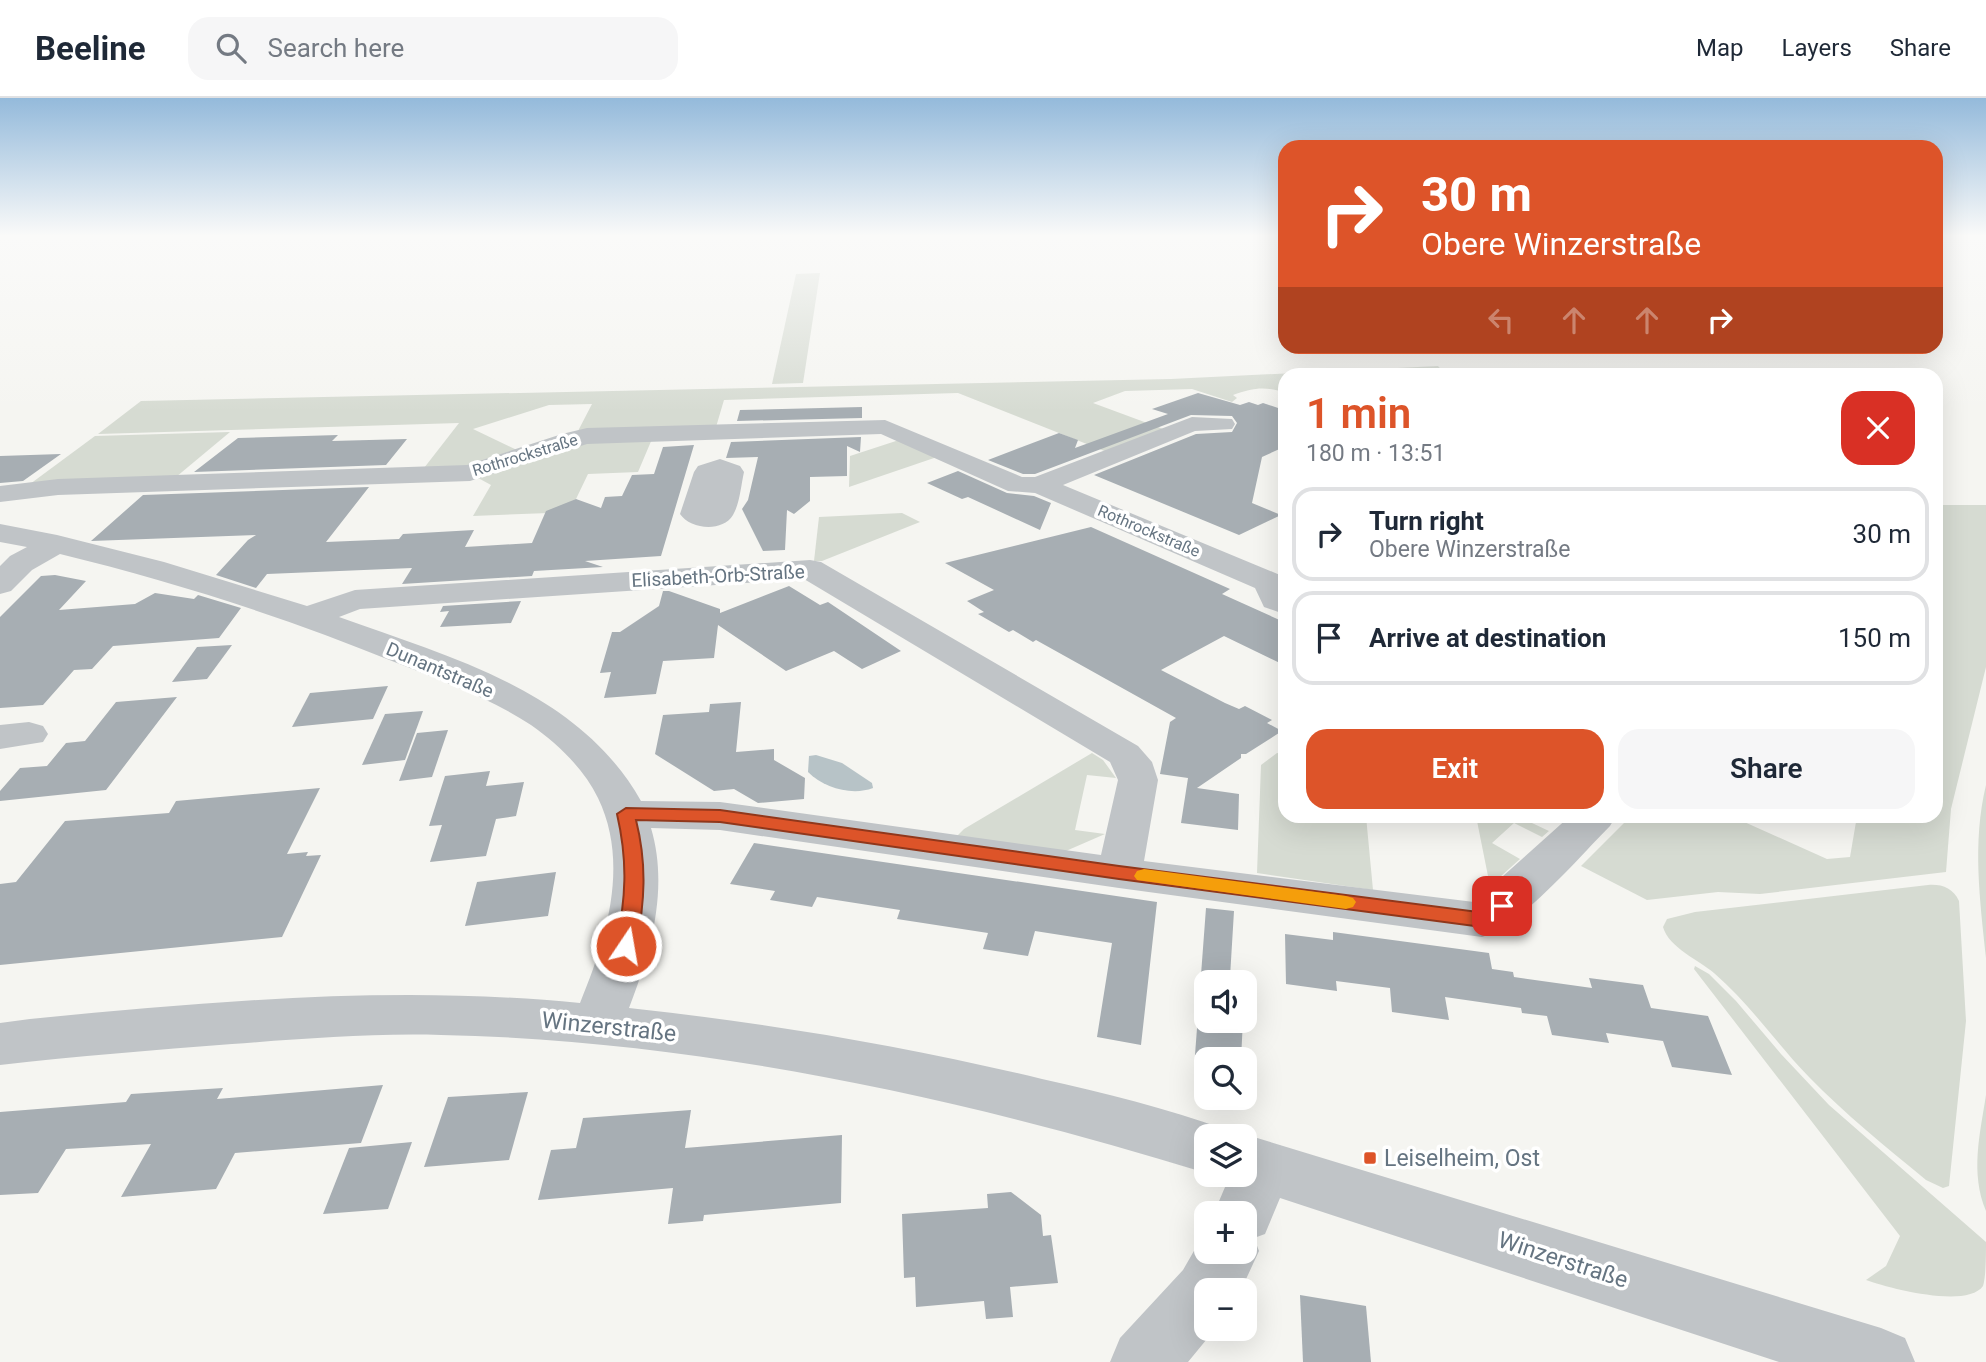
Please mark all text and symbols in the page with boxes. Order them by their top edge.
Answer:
search box [188,17,678,80]
text: Beeline [35,29,146,68]
icon: search [212,29,250,67]
text: Search here [268,33,404,63]
text: Map [1696,34,1744,62]
text: Layers [1782,34,1852,62]
text: Share [1890,34,1951,62]
text: 30 m [1421,166,1532,223]
icon: right [1306,168,1397,259]
text: Obere Winzerstraße [1421,225,1701,263]
icon: left [1482,301,1520,339]
icon: ahead [1555,301,1593,339]
icon: ahead [1628,301,1666,339]
icon: right [1701,301,1739,339]
text: 1 min [1306,389,1411,438]
button: close [1841,391,1915,465]
street label: Rothrockstraße [470,430,580,480]
text: 180 m · 13:51 [1306,440,1445,467]
street label: Rothrockstraße [1095,501,1203,561]
text: Turn right [1369,506,1484,536]
icon: right [1310,515,1348,553]
text: 30 m [1853,519,1911,549]
text: Obere Winzerstraße [1369,536,1570,563]
street label: Elisabeth-Orb-Straße [631,560,805,592]
icon: arrive [1310,619,1348,657]
text: Arrive at destination [1369,623,1606,653]
text: 150 m [1838,623,1911,653]
street label: Dunantstraße [383,637,497,703]
button: Exit [1306,729,1604,809]
button: Share [1618,729,1915,809]
pin [1472,876,1532,936]
icon: arrive [1483,887,1521,925]
position arrow [589,909,663,983]
map controls [1194,970,1257,1341]
button: sound [1194,970,1257,1033]
street label: Winzerstraße [540,1007,678,1047]
button: search [1194,1047,1257,1110]
button: layers [1194,1124,1257,1187]
place label: Leiselheim, Ost [1384,1145,1540,1172]
marker: Leiselheim, Ost [1362,1150,1378,1166]
button: + [1194,1201,1257,1264]
street label: Winzerstraße [1495,1226,1631,1294]
button: − [1194,1278,1257,1341]

